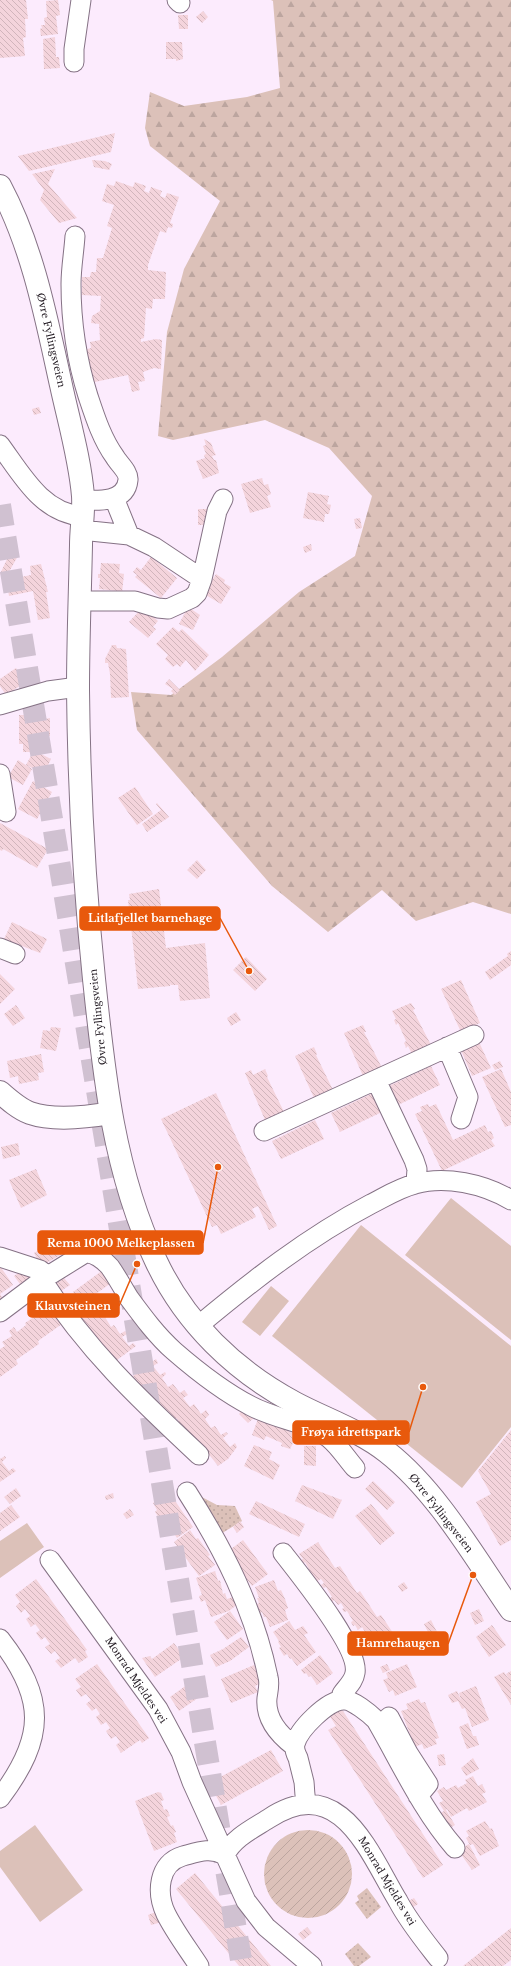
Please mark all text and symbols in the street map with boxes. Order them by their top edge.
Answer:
street label: Øvre Fyllingsveien [34,291,68,389]
callout: Litlafjellet barnehage [80,907,220,930]
text: Litlafjellet barnehage [88,911,213,925]
street label: Øvre Fyllingsveien [86,968,110,1066]
callout: Rema 1000 Melkeplassen [38,1231,203,1254]
text: Rema 1000 Melkeplassen [47,1236,195,1250]
callout: Klauvsteinen [28,1294,119,1317]
text: Klauvsteinen [35,1299,111,1313]
callout: Frøya idrettspark [293,1421,409,1444]
text: Frøya idrettspark [301,1425,402,1439]
street label: Øvre Fyllingsveien [406,1471,476,1555]
callout: Hamrehaugen [348,1632,448,1655]
street label: Monrad Mjeldes vei [102,1634,170,1726]
text: Hamrehaugen [356,1636,440,1650]
street label: Monrad Mjeldes vei [355,1834,419,1928]

